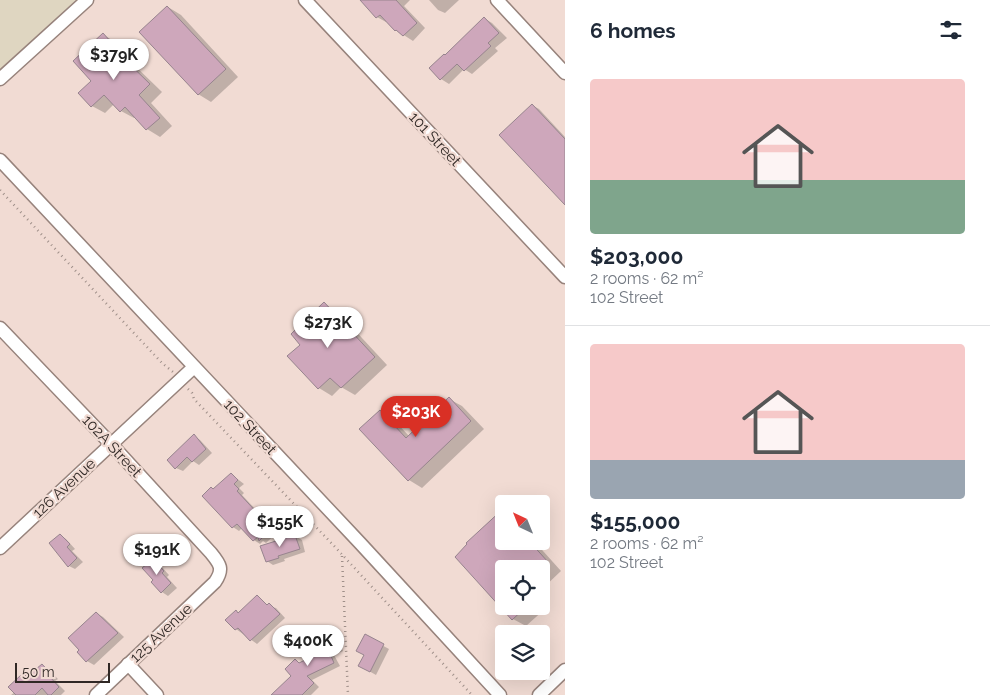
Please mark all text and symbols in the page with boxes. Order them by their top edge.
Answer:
icon: filters [937,16,965,44]
text: 6 homes [590,18,676,43]
pin: $379K [79,38,149,81]
text: $379K [90,45,138,64]
street label: 101 Street [405,108,465,170]
icon: home [733,111,823,201]
text: $203,000 [590,244,683,269]
text: 2 rooms · 62 m² [590,269,703,288]
text: 102 Street [590,288,663,307]
pin: $273K [293,306,363,349]
text: $273K [304,313,352,332]
icon: home [733,377,823,467]
street label: 102 Street [220,396,280,458]
pin: $203K [381,396,451,438]
text: $203K [392,402,440,421]
street label: 102A Street [79,411,145,481]
street label: 126 Avenue [29,454,99,522]
north arrow [495,495,550,550]
map controls [495,495,550,680]
pin: $155K [245,506,315,548]
text: $155,000 [590,509,681,534]
text: $155K [257,512,303,531]
pin: $191K [122,534,192,576]
text: 2 rooms · 62 m² [590,534,703,553]
text: $191K [134,540,180,559]
text: 102 Street [590,553,663,572]
button: locate [495,560,550,615]
street label: 125 Avenue [126,600,196,666]
pin: $400K [273,624,343,667]
button: layers [495,625,550,680]
text: $400K [283,631,333,650]
scale bar [15,660,110,683]
text: 50 m [22,664,55,680]

